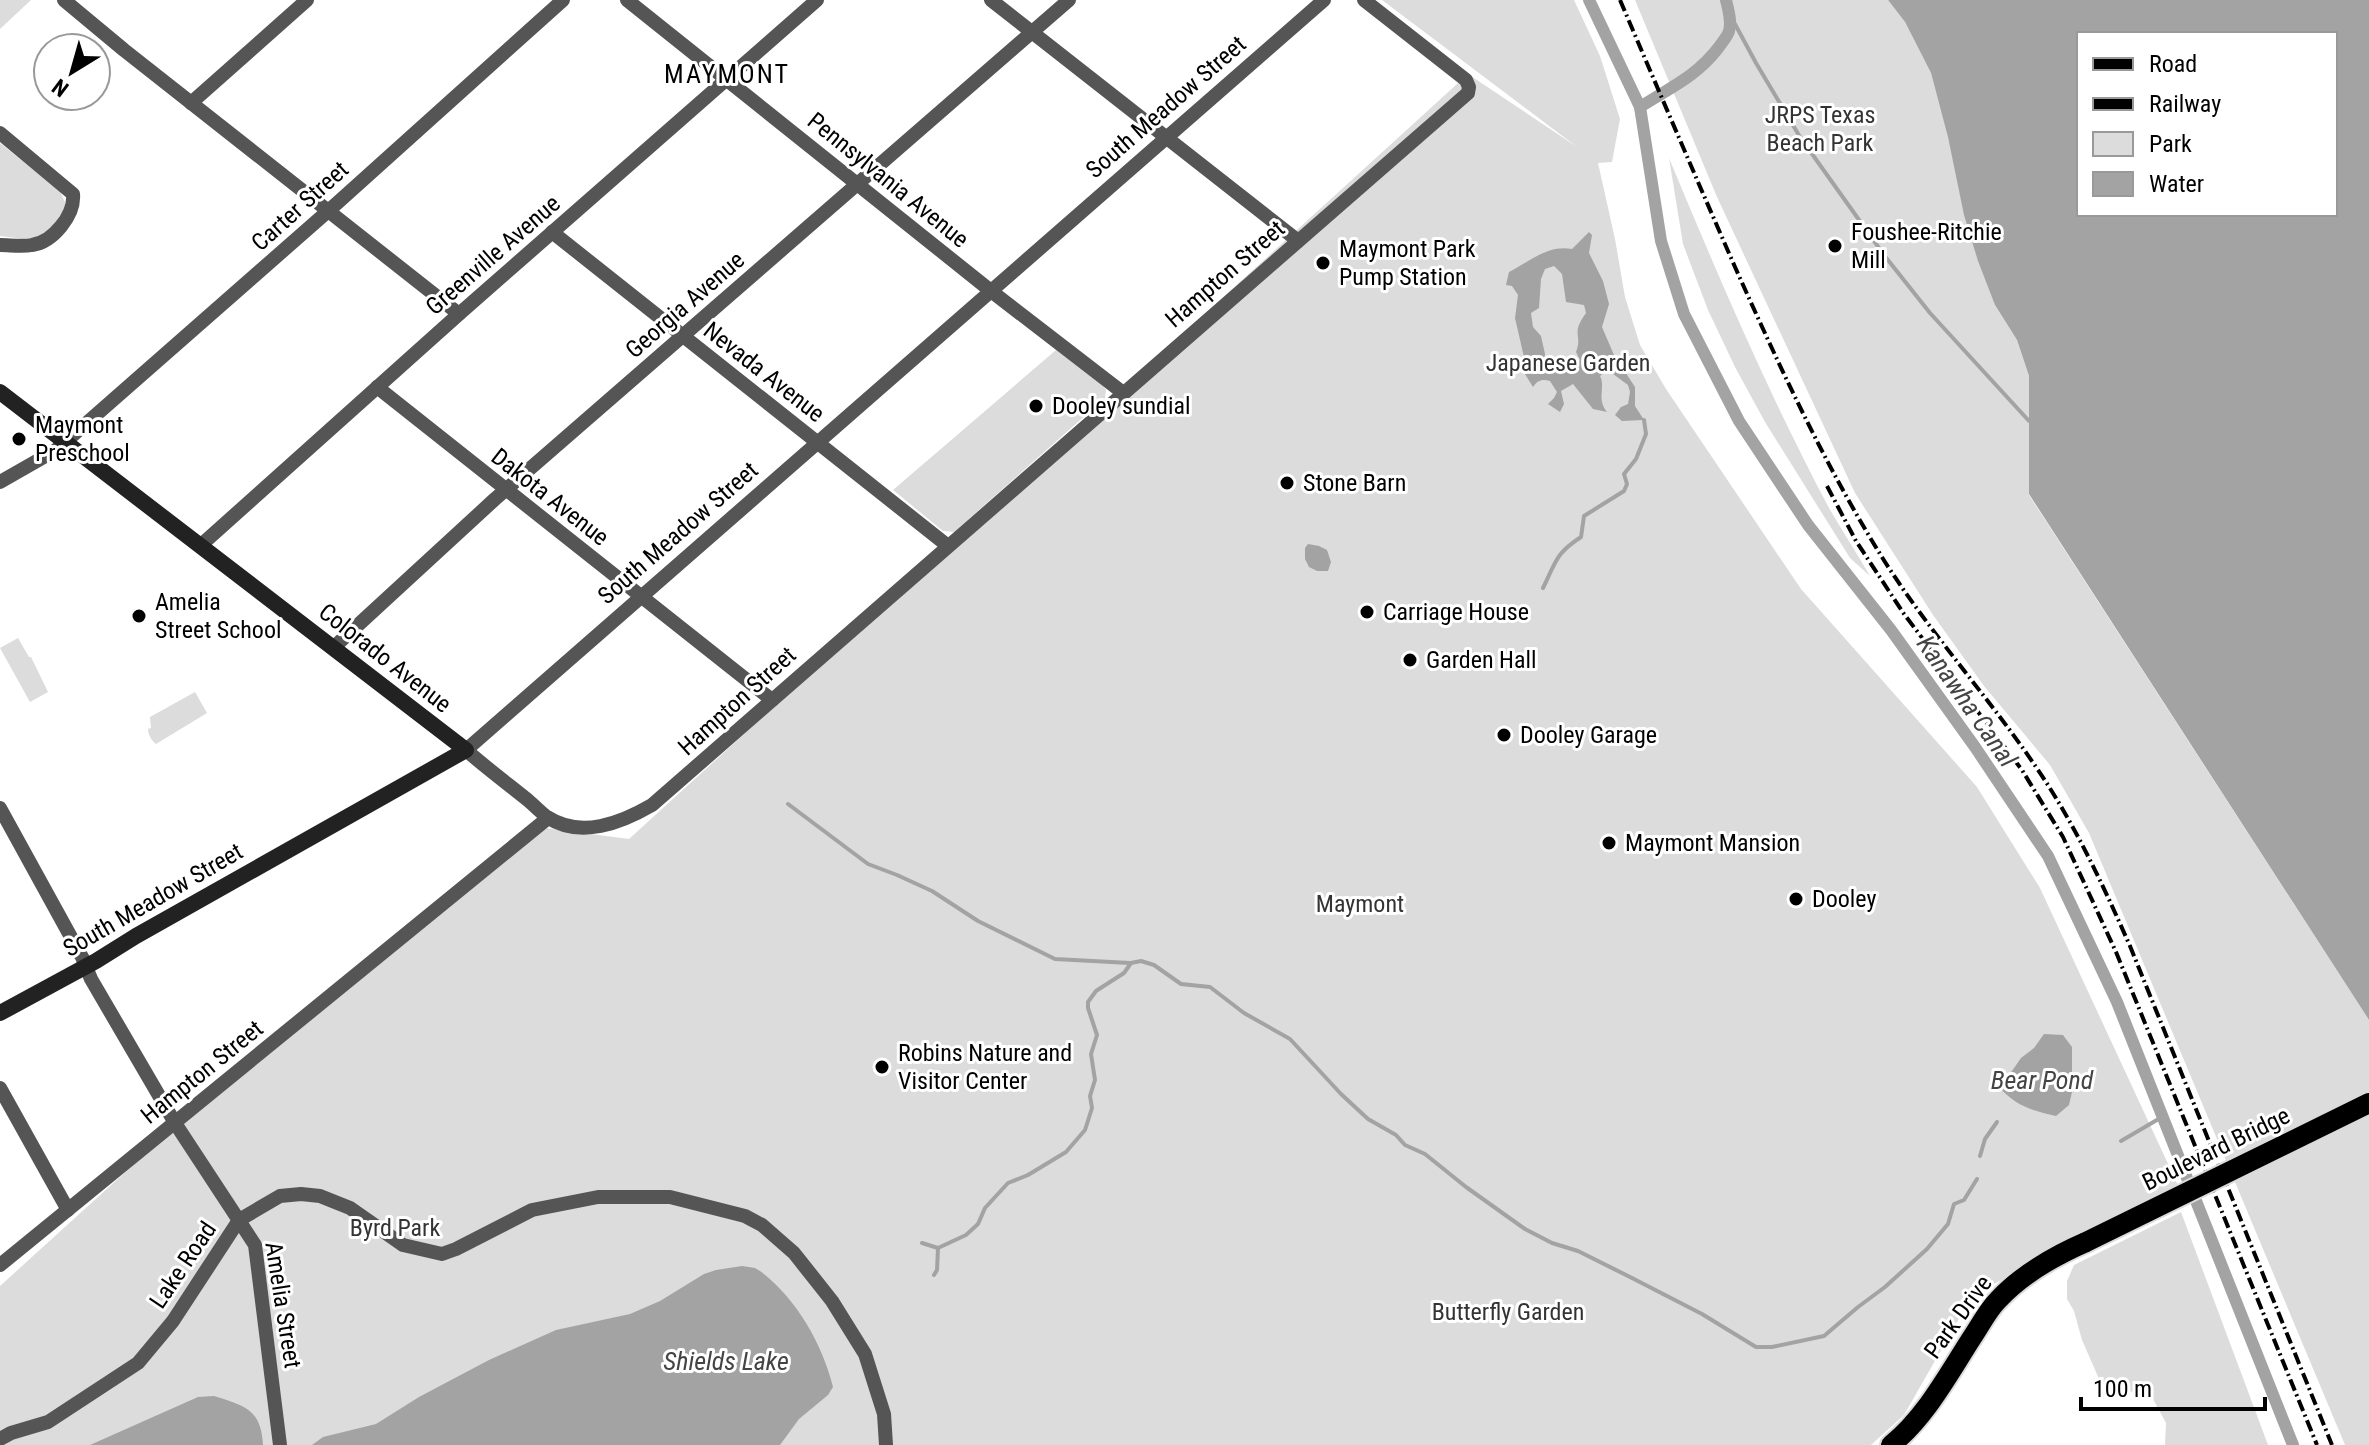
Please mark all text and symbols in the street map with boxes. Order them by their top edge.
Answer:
street label: South Meadow Street [1080,30,1252,184]
north arrow [32,32,112,112]
legend [2077,32,2337,216]
text: Road [2149,50,2197,78]
district label: MAYMONT [664,59,790,89]
text: N [47,74,73,102]
text: Railway [2149,90,2221,118]
park label: JRPS Texas Beach Park [1765,101,1875,157]
street label: Pennsylvania Avenue [802,107,974,253]
text: Park [2149,130,2192,158]
street label: Carter Street [246,155,354,257]
text: Water [2149,170,2204,198]
street label: Greenville Avenue [420,189,566,321]
street label: Hampton Street [1160,215,1290,333]
place label: Foushee-Ritchie Mill [1851,218,2002,274]
place label: Maymont Park Pump Station [1339,235,1476,291]
marker: Foushee-Ritchie Mill [1826,237,1844,255]
street label: Georgia Avenue [620,246,750,364]
marker: Maymont Park Pump Station [1314,254,1332,272]
street label: Nevada Avenue [698,316,830,428]
park label: Japanese Garden [1486,349,1650,377]
place label: Dooley sundial [1052,392,1191,420]
marker: Dooley sundial [1027,397,1045,415]
place label: Maymont Preschool [35,411,130,467]
marker: Maymont Preschool [10,430,28,448]
street label: Dakota Avenue [486,442,614,552]
street label: South Meadow Street [592,456,764,610]
place label: Stone Barn [1303,469,1406,497]
marker: Stone Barn [1278,474,1296,492]
place label: Amelia Street School [155,588,281,644]
street label: Colorado Avenue [313,598,457,718]
place label: Carriage House [1383,598,1529,626]
marker: Carriage House [1358,603,1376,621]
marker: Amelia Street School [130,607,148,625]
water label: Kanawha Canal [1911,630,2024,773]
street label: Hampton Street [672,641,802,761]
place label: Garden Hall [1426,646,1536,674]
marker: Garden Hall [1401,651,1419,669]
place label: Dooley Garage [1520,721,1657,749]
marker: Dooley Garage [1495,726,1513,744]
place label: Maymont Mansion [1625,829,1800,857]
marker: Maymont Mansion [1600,834,1618,852]
street label: South Meadow Street [58,837,248,963]
place label: Dooley [1812,885,1876,913]
park label: Maymont [1316,890,1404,918]
marker: Dooley [1787,890,1805,908]
street label: Hampton Street [135,1014,269,1130]
place label: Robins Nature and Visitor Center [898,1039,1072,1095]
marker: Robins Nature and Visitor Center [873,1058,891,1076]
water label: Bear Pond [1991,1065,2094,1095]
street label: Boulevard Bridge [2138,1101,2294,1197]
park label: Byrd Park [350,1214,440,1242]
street label: Lake Road [144,1216,222,1314]
street label: Amelia Street [259,1240,307,1370]
street label: Park Drive [1918,1270,1998,1364]
park label: Butterfly Garden [1432,1298,1584,1326]
water label: Shields Lake [663,1346,789,1376]
scale bar [2081,1361,2265,1411]
text: 100 m [2093,1375,2152,1403]

